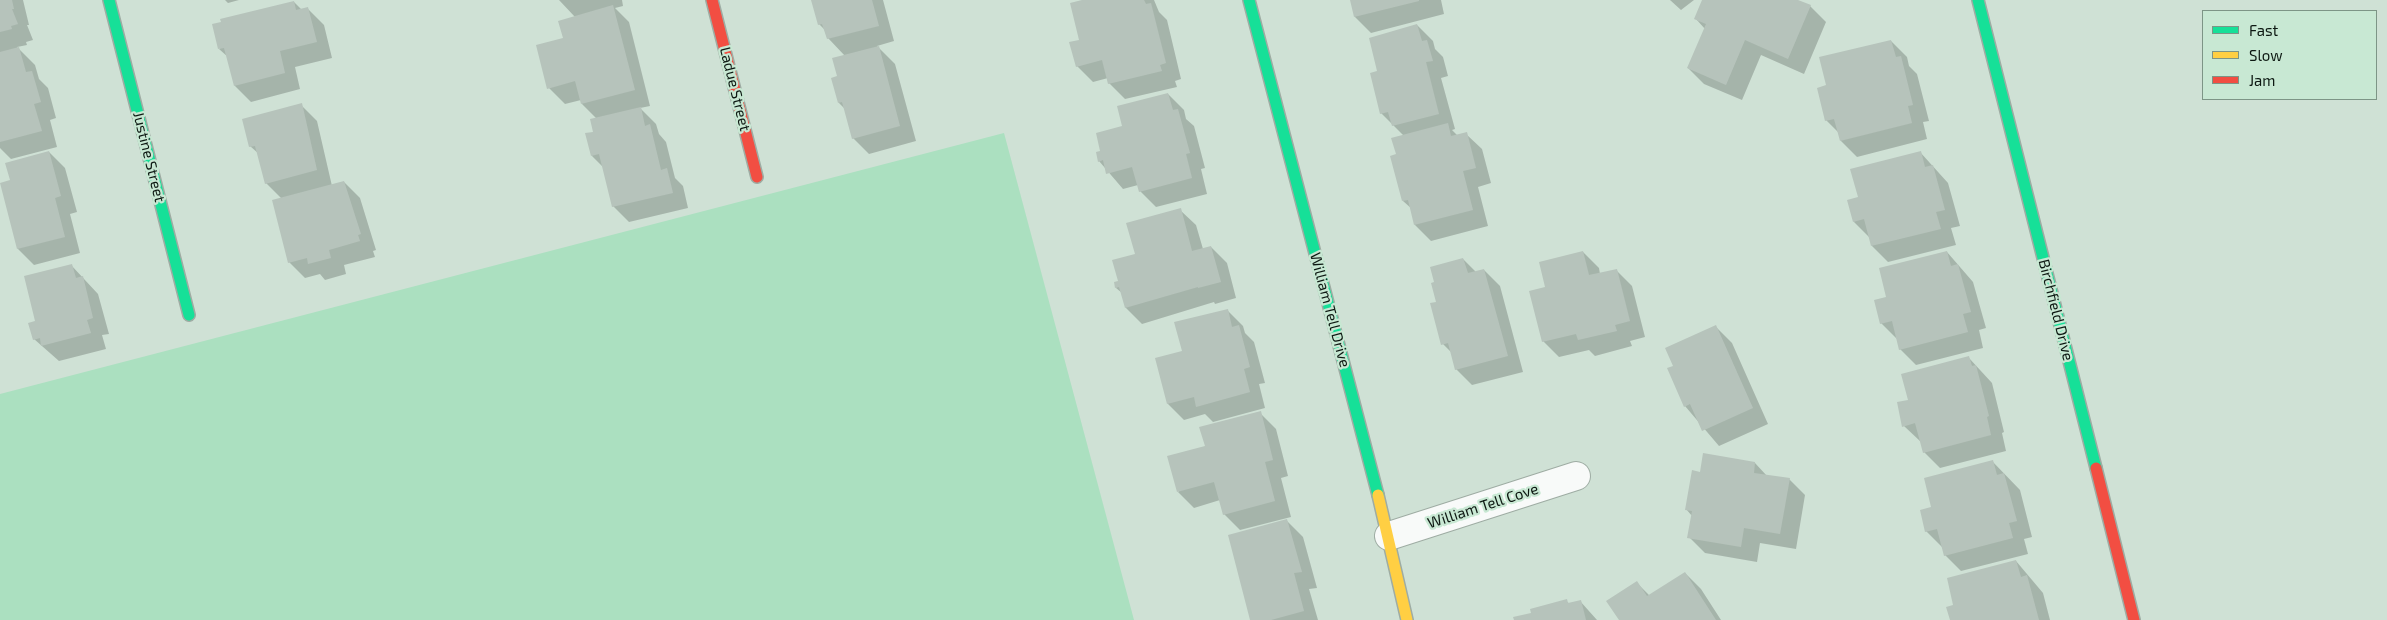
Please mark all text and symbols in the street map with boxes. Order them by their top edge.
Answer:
legend [2202,10,2377,100]
text: Fast [2249,21,2278,39]
street label: Ladue Street [716,45,754,133]
text: Slow [2249,46,2283,64]
text: Jam [2249,71,2275,89]
street label: Justine Street [129,110,169,204]
street label: William Tell Drive [1306,251,1354,369]
street label: Birchfield Drive [2035,257,2077,363]
street label: William Tell Cove [1425,480,1541,532]

